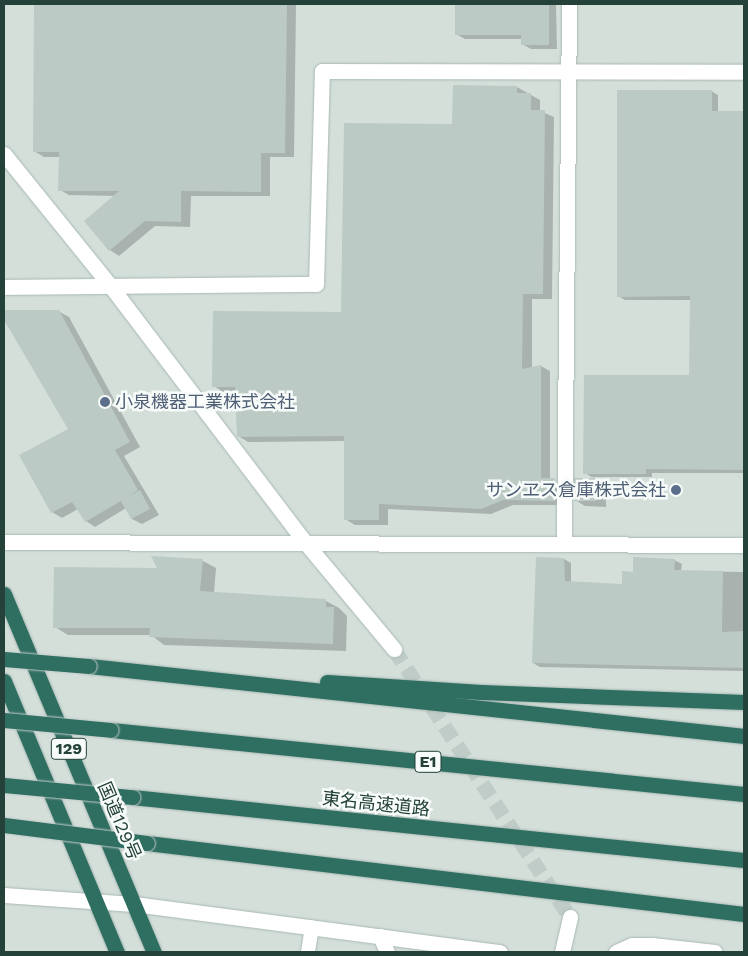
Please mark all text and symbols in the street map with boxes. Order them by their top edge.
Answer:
place label: 小泉機器工業株式会社 [115,391,295,413]
marker: 小泉機器工業株式会社 [99,396,111,408]
place label: サンヱス倉庫株式会社 [486,479,666,501]
marker: サンヱス倉庫株式会社 [670,484,682,496]
road number: 129 [50,736,88,762]
road number: E1 [414,749,442,776]
street label: 国道129号 [93,779,145,863]
street label: 東名高速道路 [321,788,431,820]

